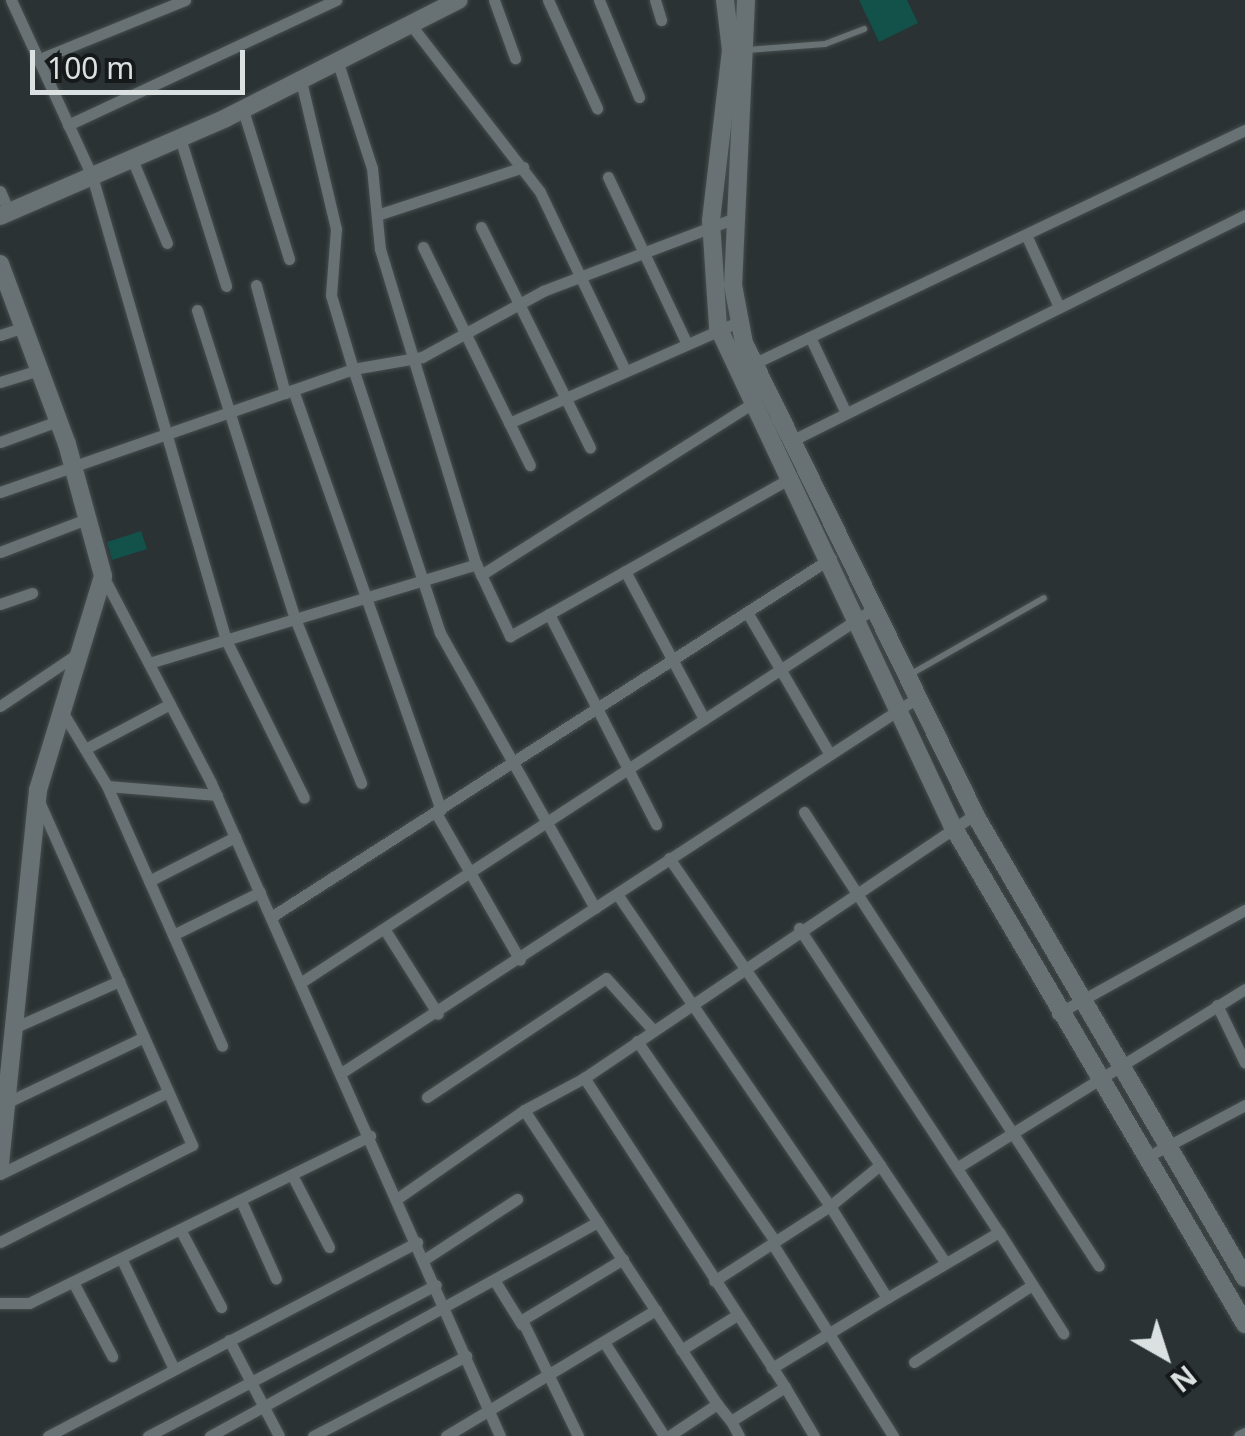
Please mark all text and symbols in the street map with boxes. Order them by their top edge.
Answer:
scale bar [35,30,250,92]
text: 100 m [47,47,134,88]
north arrow [1115,1306,1215,1406]
text: N [1163,1357,1205,1401]

